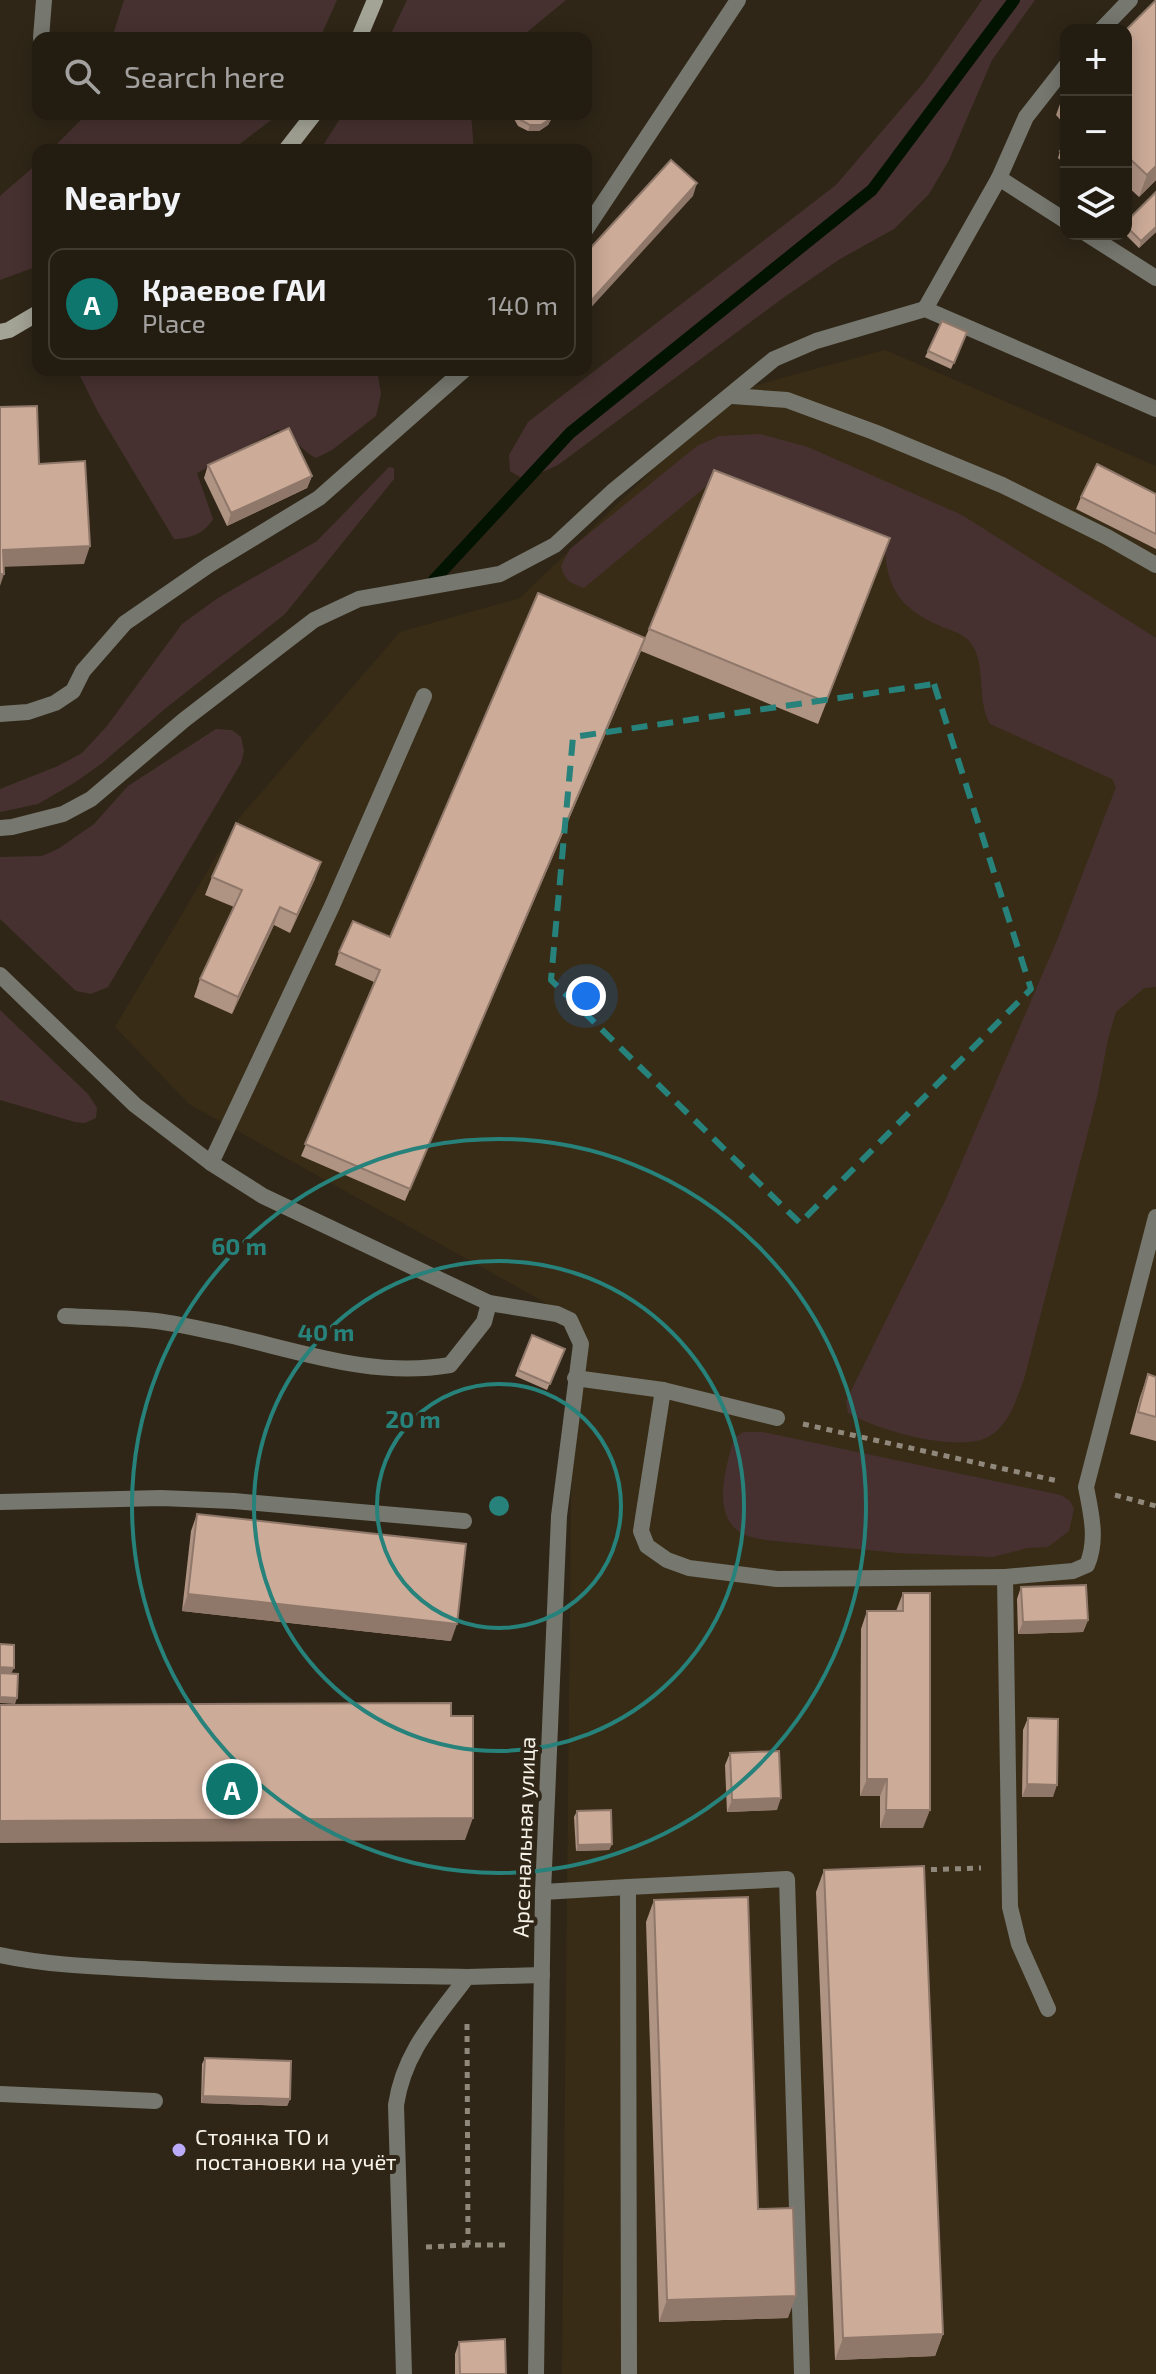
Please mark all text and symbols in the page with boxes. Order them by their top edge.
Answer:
map controls [1060,24,1132,240]
button: + [1060,24,1132,96]
search box [32,32,592,120]
icon: search [60,54,104,98]
text: Search here [124,58,285,94]
button: − [1060,96,1132,168]
button: layers [1060,168,1132,240]
text: Nearby [64,176,181,217]
text: Краевое ГАИ [142,271,327,307]
text: A [84,289,100,320]
text: 140 m [487,289,558,320]
text: Place [142,307,206,338]
your location [566,976,606,1016]
text: 60 m [211,1231,267,1260]
text: 40 m [298,1317,354,1346]
text: 20 m [385,1404,441,1433]
centre of rings [485,1492,513,1520]
street label: Арсенальная улица [507,1736,540,1938]
pin: A [206,1759,258,1819]
place label: Стоянка ТО и постановки на учёт [195,2123,397,2175]
marker: Стоянка ТО и постановки на учёт [170,2141,188,2159]

